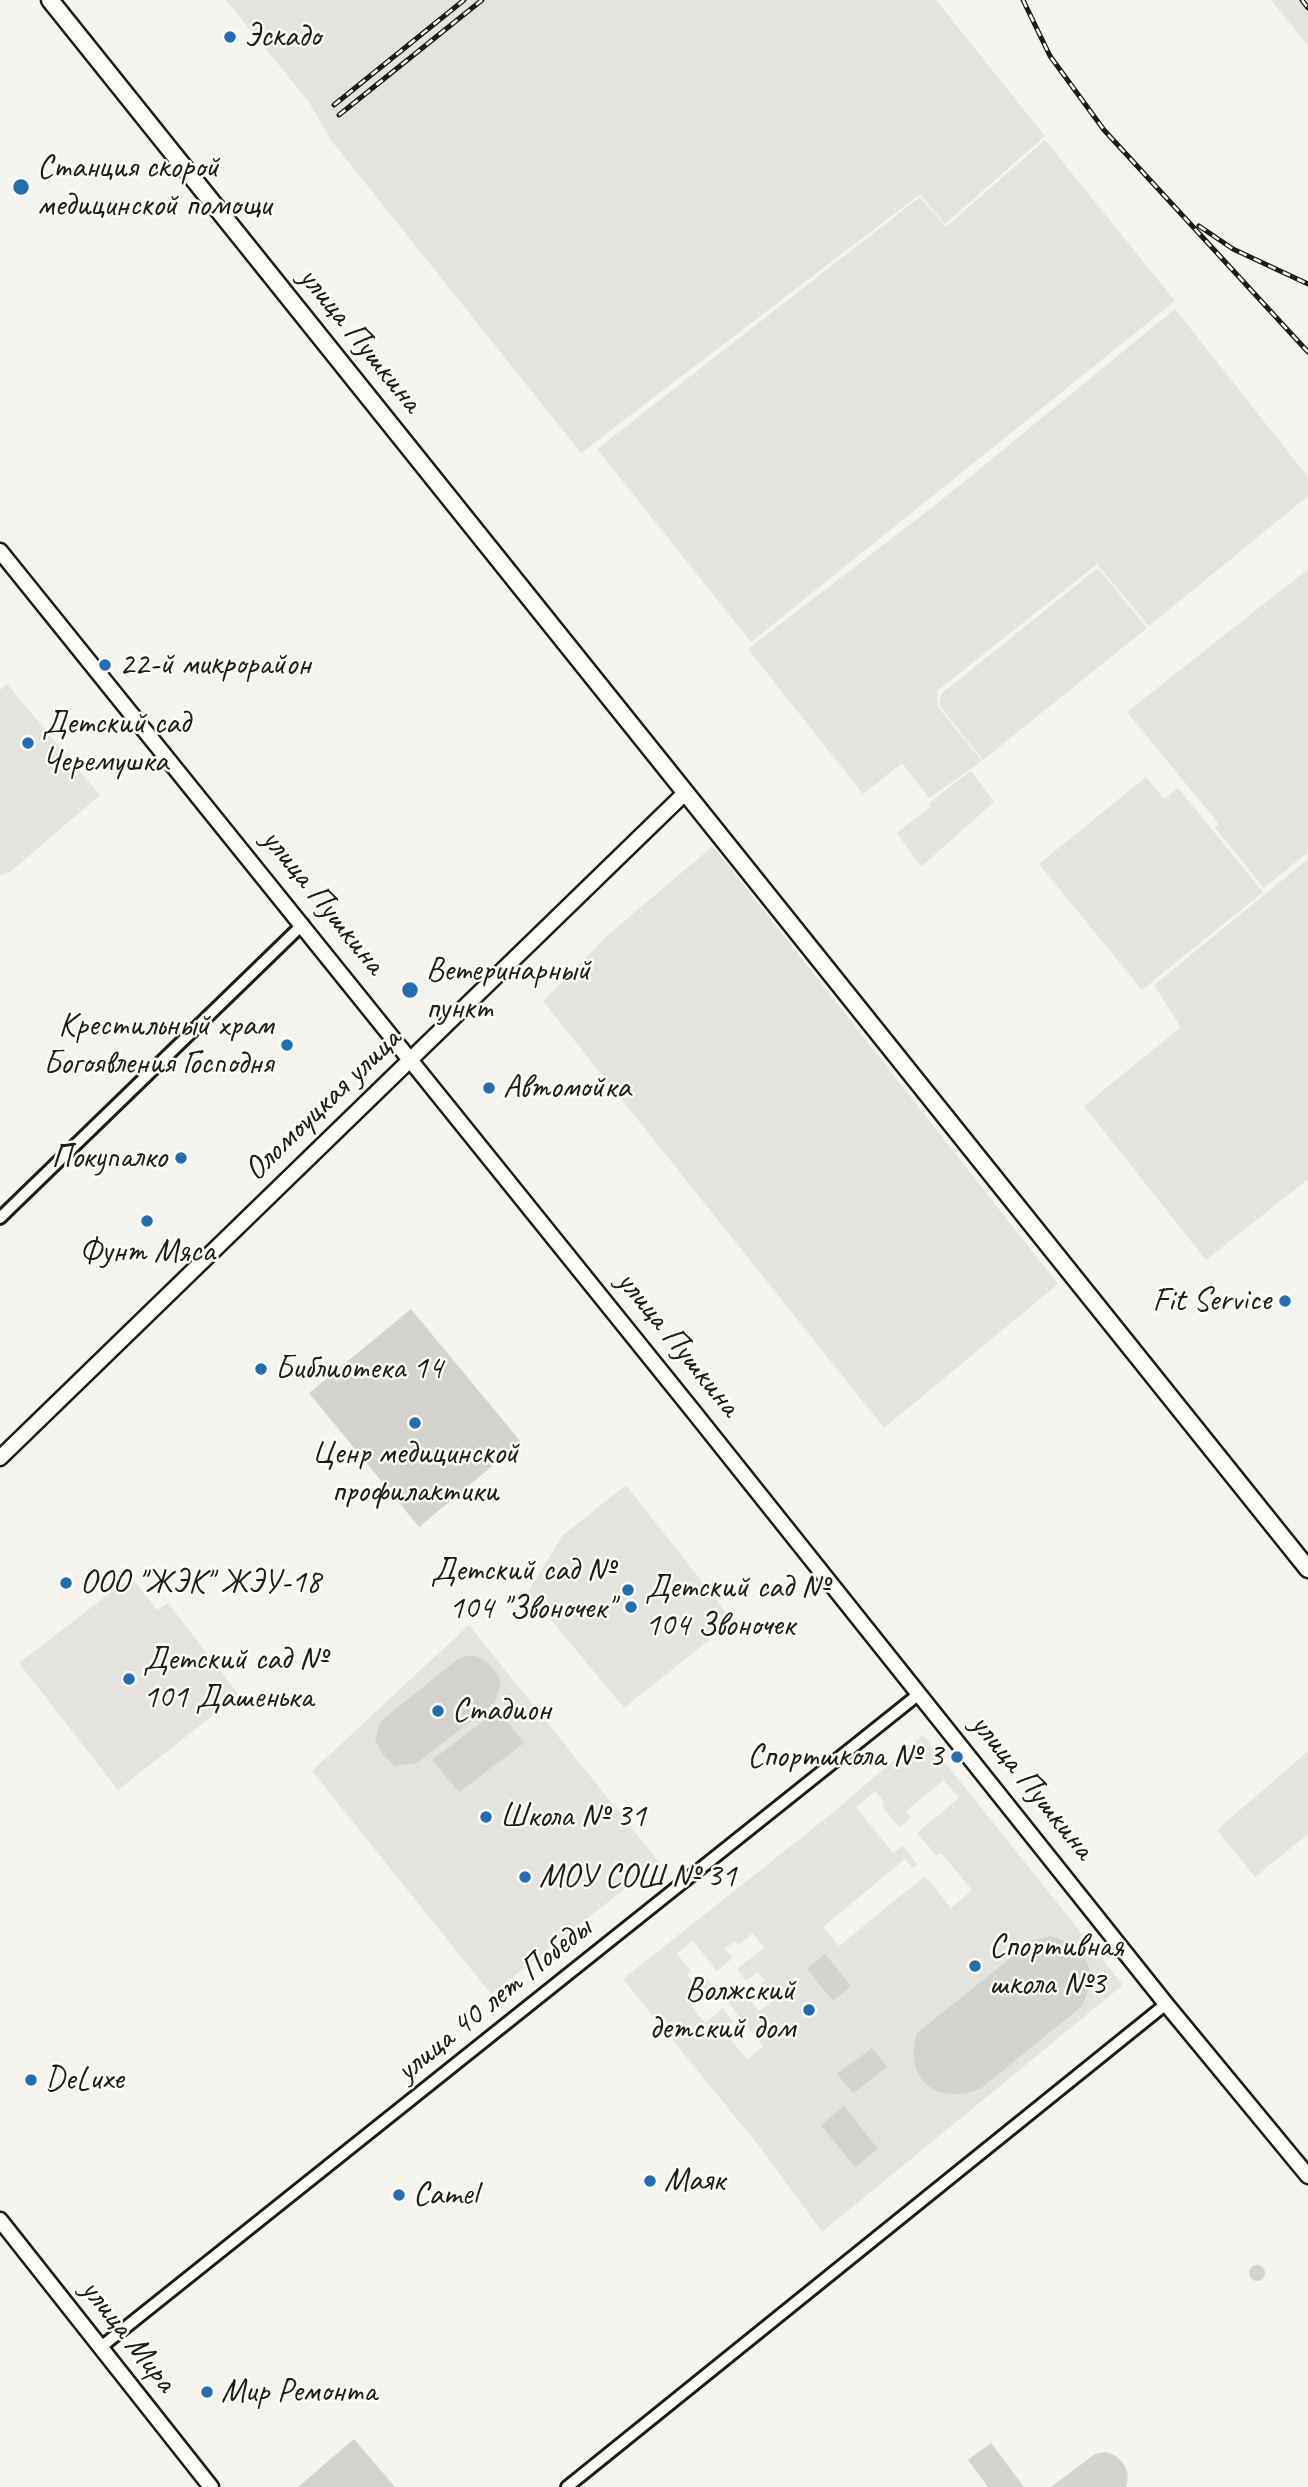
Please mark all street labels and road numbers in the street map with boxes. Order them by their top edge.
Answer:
street label: улица Пушкина [289,259,431,421]
street label: улица Пушкина [252,821,394,983]
street label: Оломоуцкая улица [236,1020,410,1190]
street label: улица Пушкина [607,1263,749,1425]
street label: улица Пушкина [961,1706,1103,1868]
street label: улица 40 лет Победы [388,1909,600,2091]
street label: улица Мира [72,2272,184,2400]

